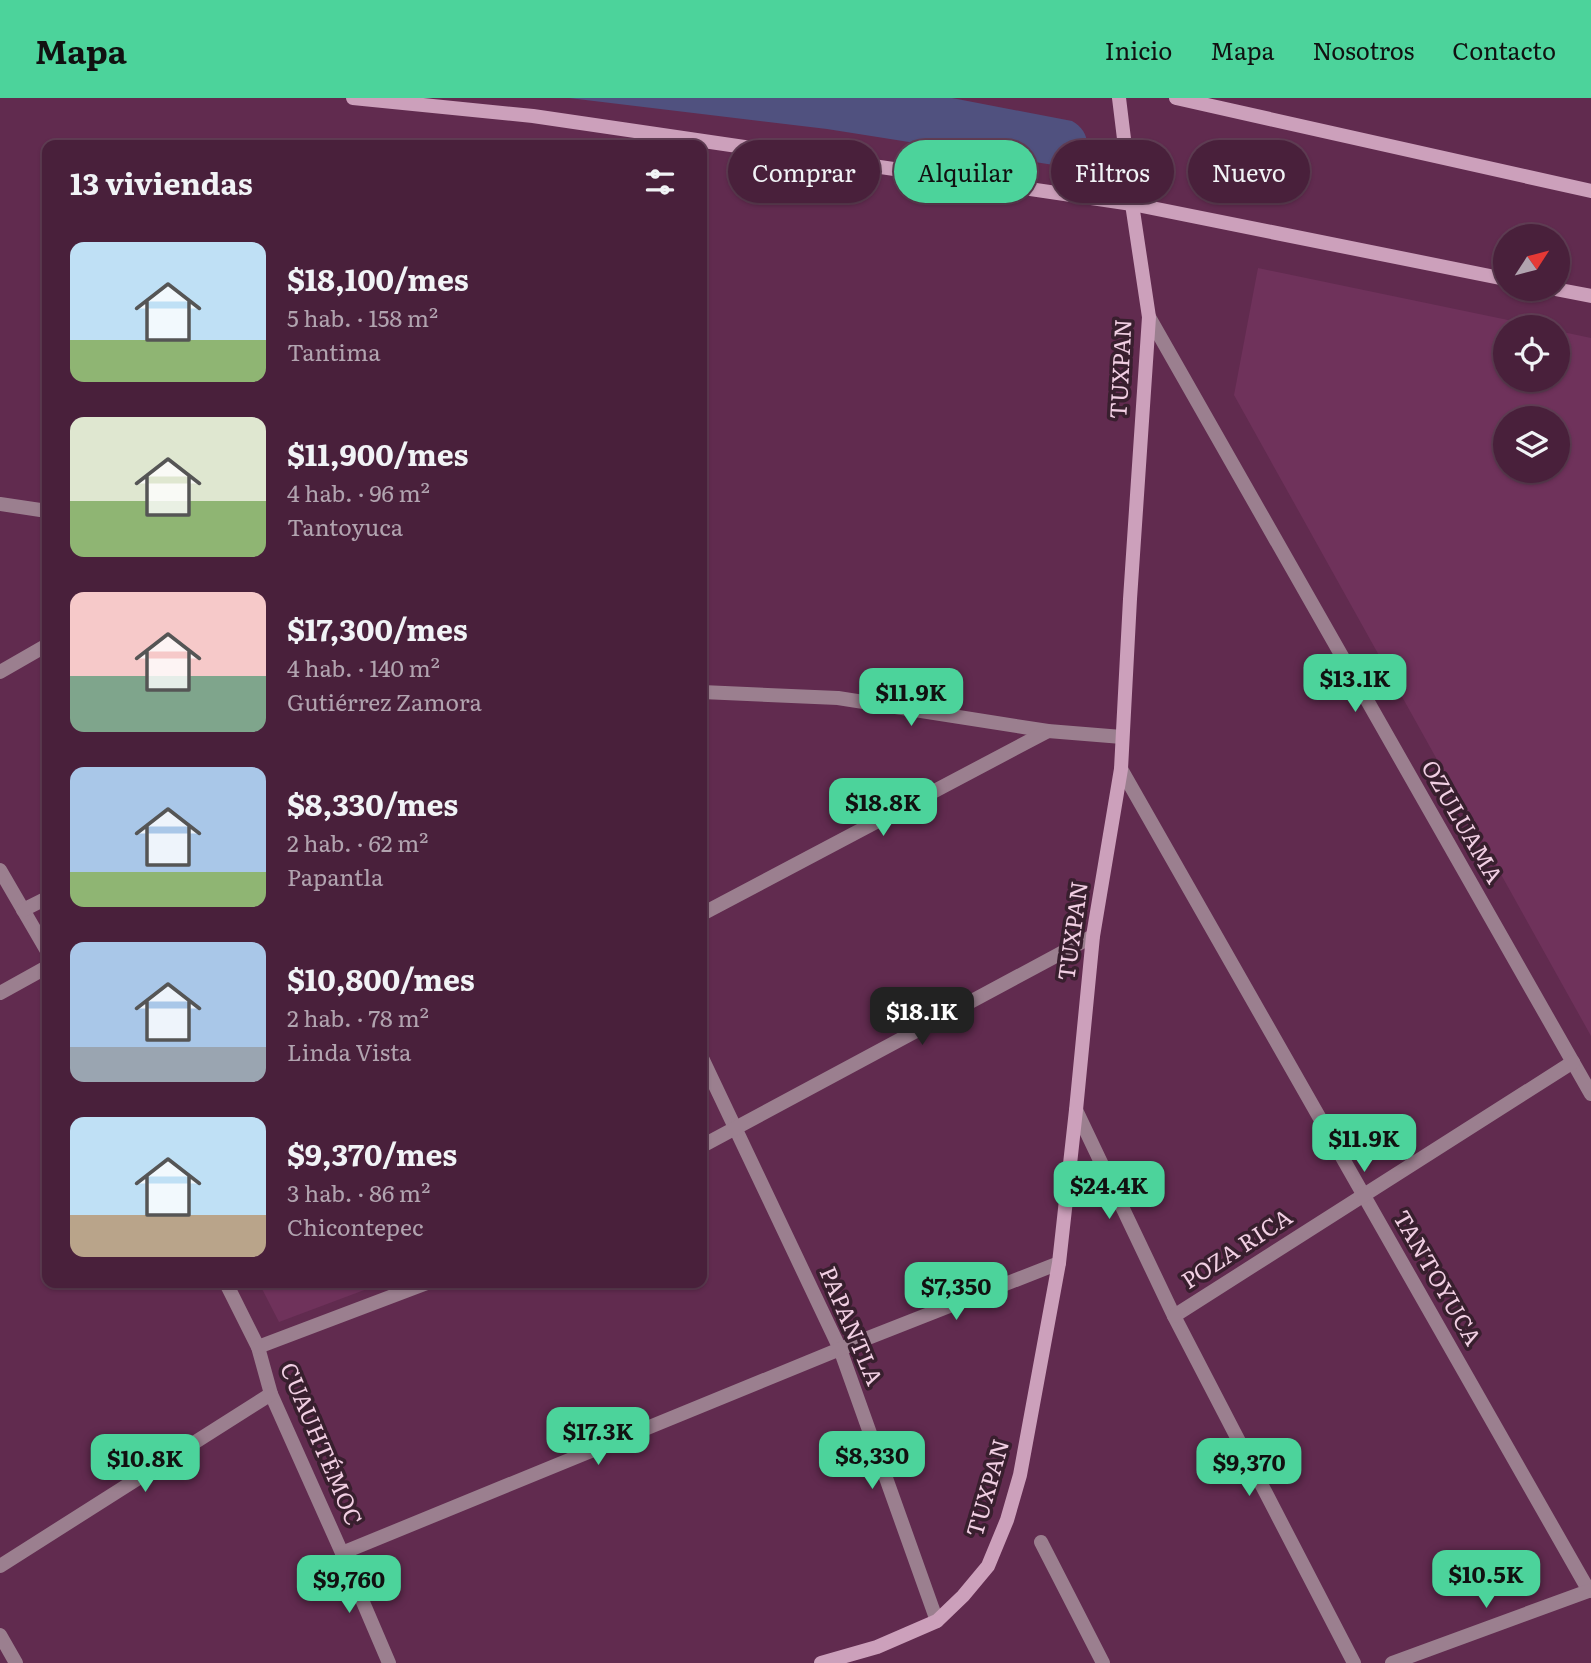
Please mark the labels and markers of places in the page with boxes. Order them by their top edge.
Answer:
pin: $13.1K [1298,654,1412,714]
pin: $11.9K [854,668,968,728]
pin: $18.8K [826,778,940,838]
pin: $18.1K [865,988,979,1047]
pin: $11.9K [1307,1114,1421,1174]
pin: $24.4K [1052,1162,1166,1221]
pin: $7,350 [899,1262,1013,1322]
pin: $17.3K [541,1408,655,1467]
pin: $8,330 [815,1432,929,1491]
pin: $10.8K [88,1434,202,1494]
pin: $9,370 [1192,1438,1306,1498]
pin: $10.5K [1429,1550,1543,1610]
pin: $9,760 [292,1556,406,1615]

